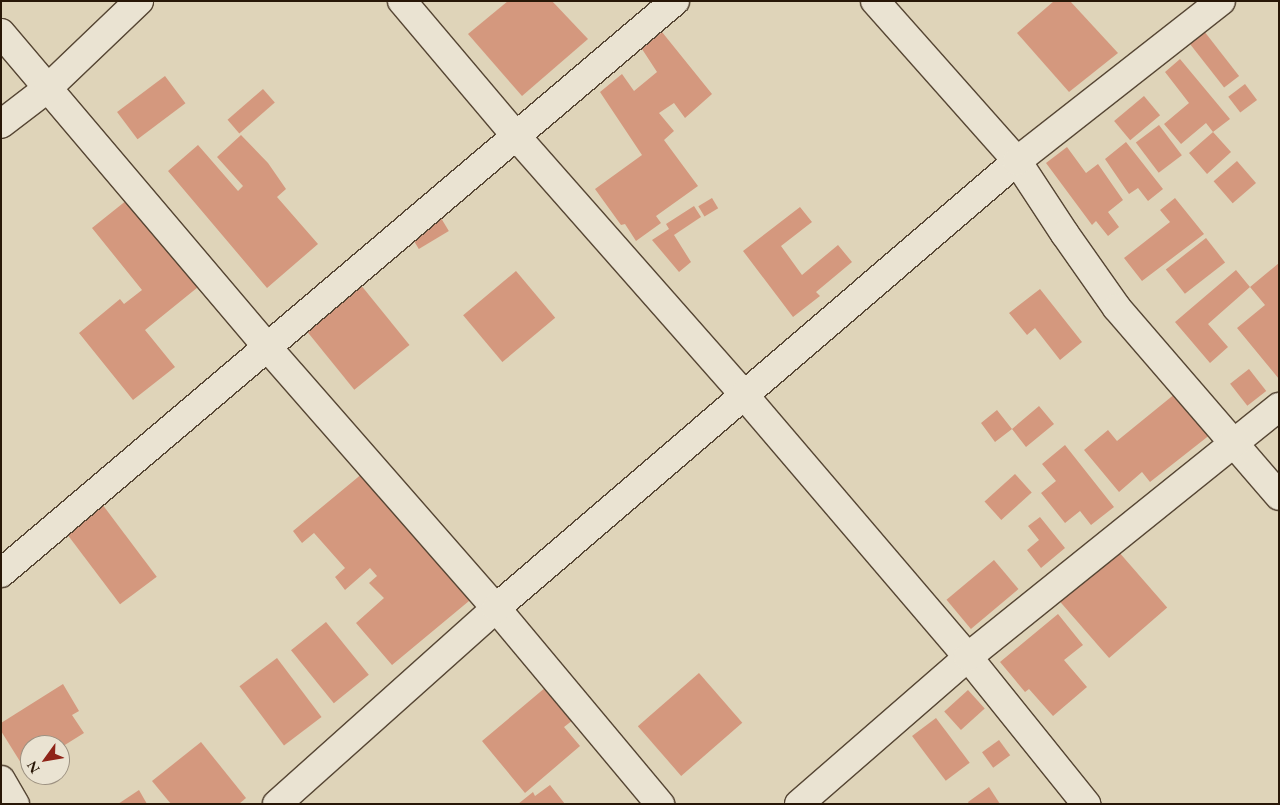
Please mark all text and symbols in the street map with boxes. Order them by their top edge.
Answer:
north arrow [20,735,70,785]
text: N [22,758,44,777]

